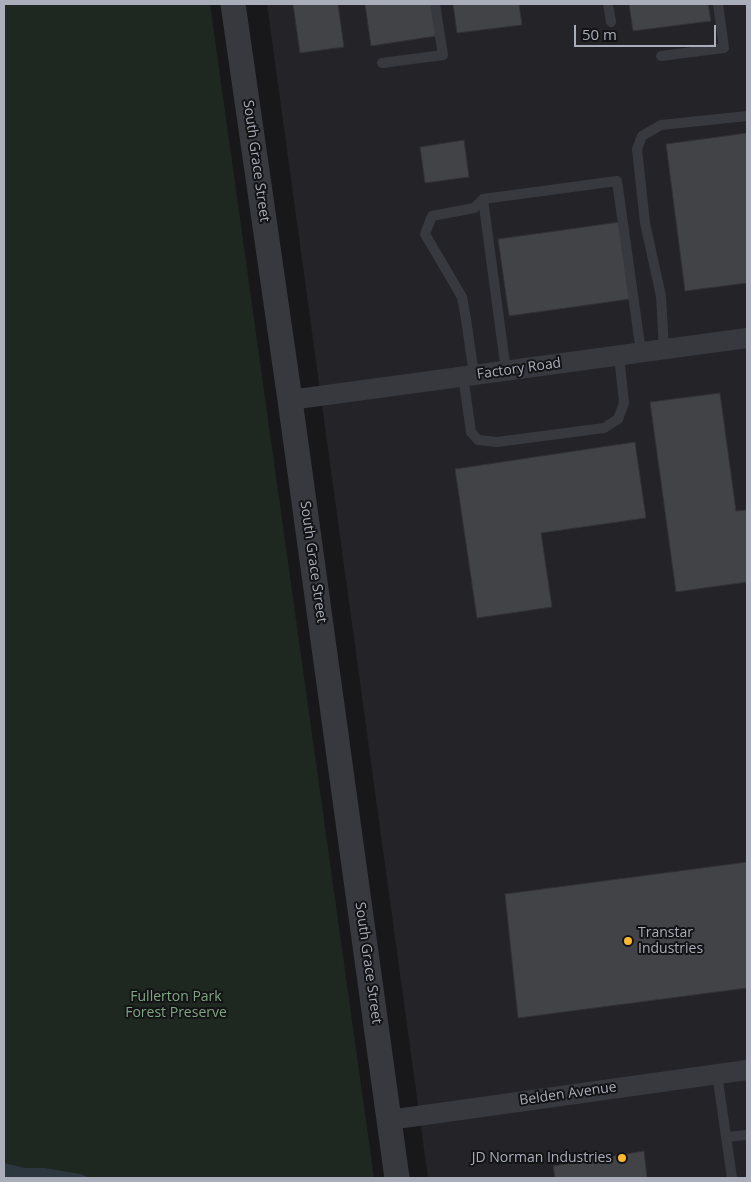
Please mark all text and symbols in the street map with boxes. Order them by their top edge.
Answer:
scale bar [576,15,718,47]
text: 50 m [582,24,617,44]
street label: South Grace Street [239,99,273,223]
street label: Factory Road [476,355,562,383]
street label: South Grace Street [296,500,330,624]
street label: South Grace Street [351,901,385,1025]
place label: Transtar Industries [638,925,703,958]
marker: Transtar Industries [622,935,634,947]
park label: Fullerton Park Forest Preserve [125,989,227,1022]
street label: Belden Avenue [518,1079,618,1109]
place label: JD Norman Industries [472,1150,612,1166]
marker: JD Norman Industries [616,1152,628,1164]

